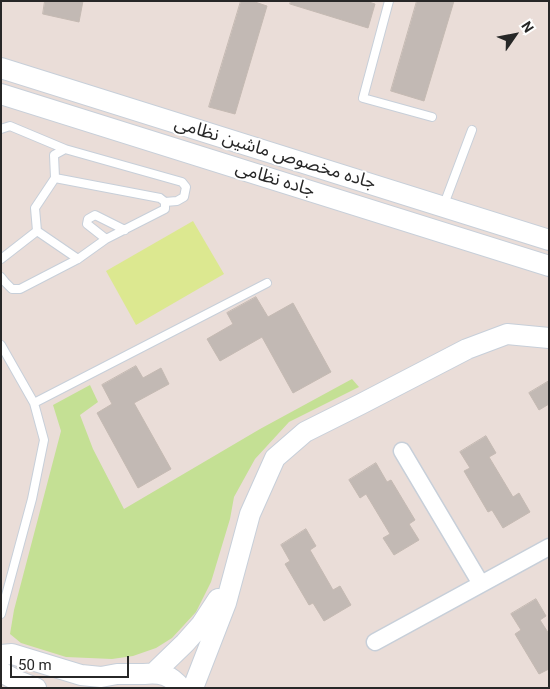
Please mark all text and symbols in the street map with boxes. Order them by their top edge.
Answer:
north arrow [490,10,540,60]
text: N [518,18,537,35]
street label: جاده مخصوص ماشین نظامی [172,113,378,195]
street label: جاده نظامی [233,158,317,202]
scale bar [12,646,131,678]
text: 50 m [18,656,52,674]

